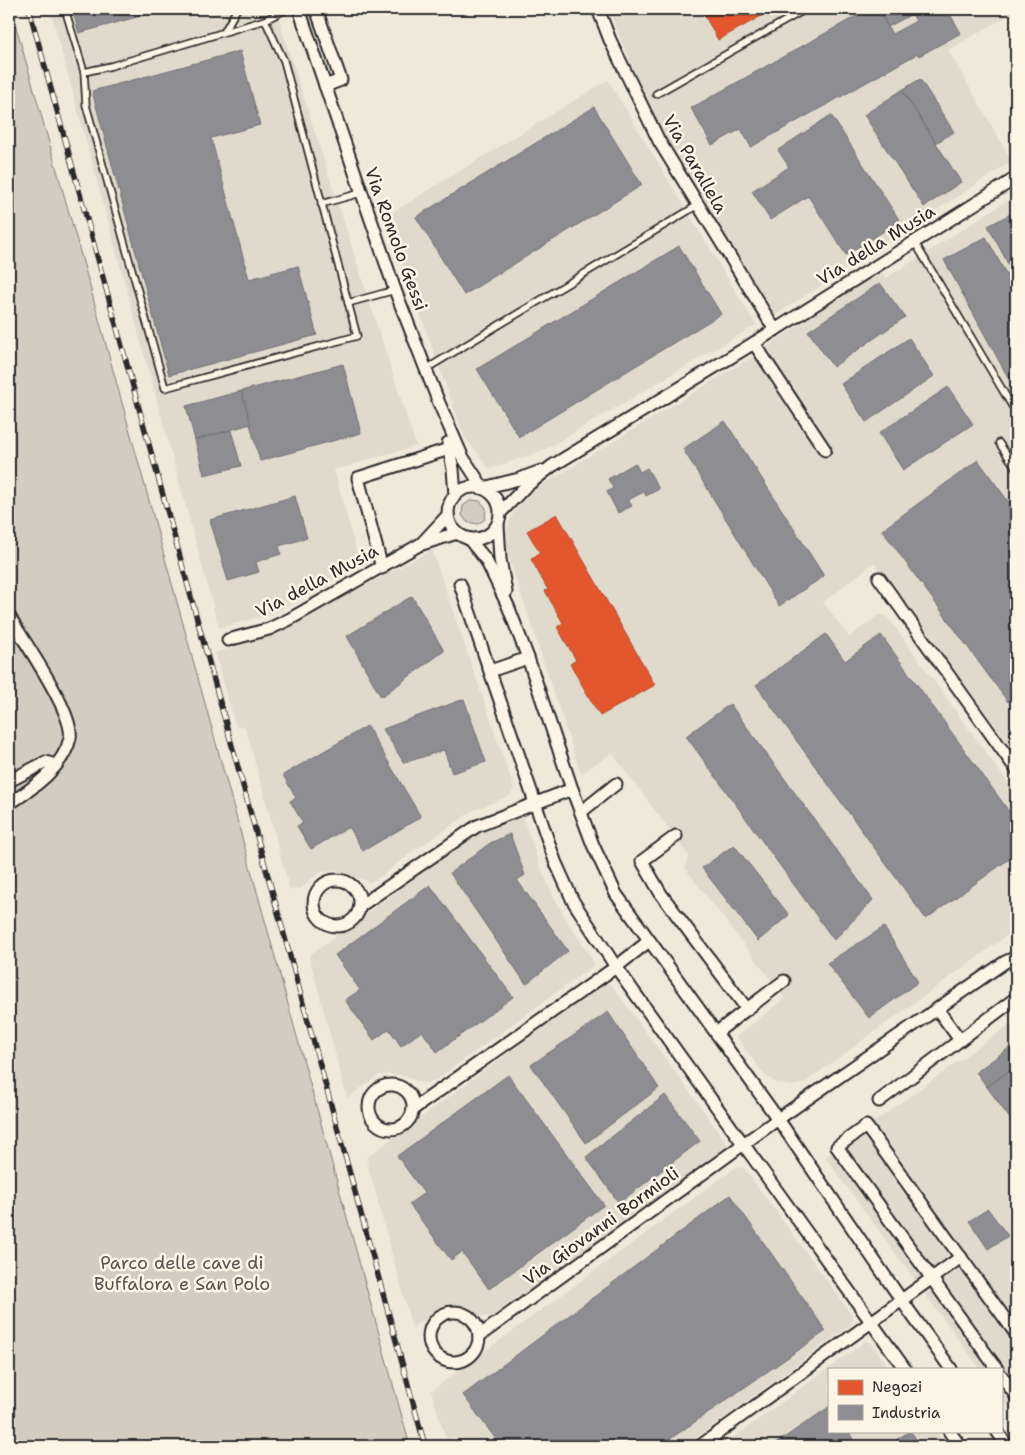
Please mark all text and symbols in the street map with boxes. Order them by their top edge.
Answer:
street label: Via Parallela [657,110,733,218]
street label: Via Romolo Gessi [359,164,433,314]
street label: Via della Musia [812,199,940,291]
street label: Via della Musia [252,539,382,623]
street label: Via Giovanni Bormioli [518,1161,684,1291]
park label: Parco delle cave di Buffalora e San Polo [94,1251,270,1296]
legend [828,1368,1002,1432]
text: Negozi [872,1377,922,1397]
text: Industria [872,1403,941,1423]

